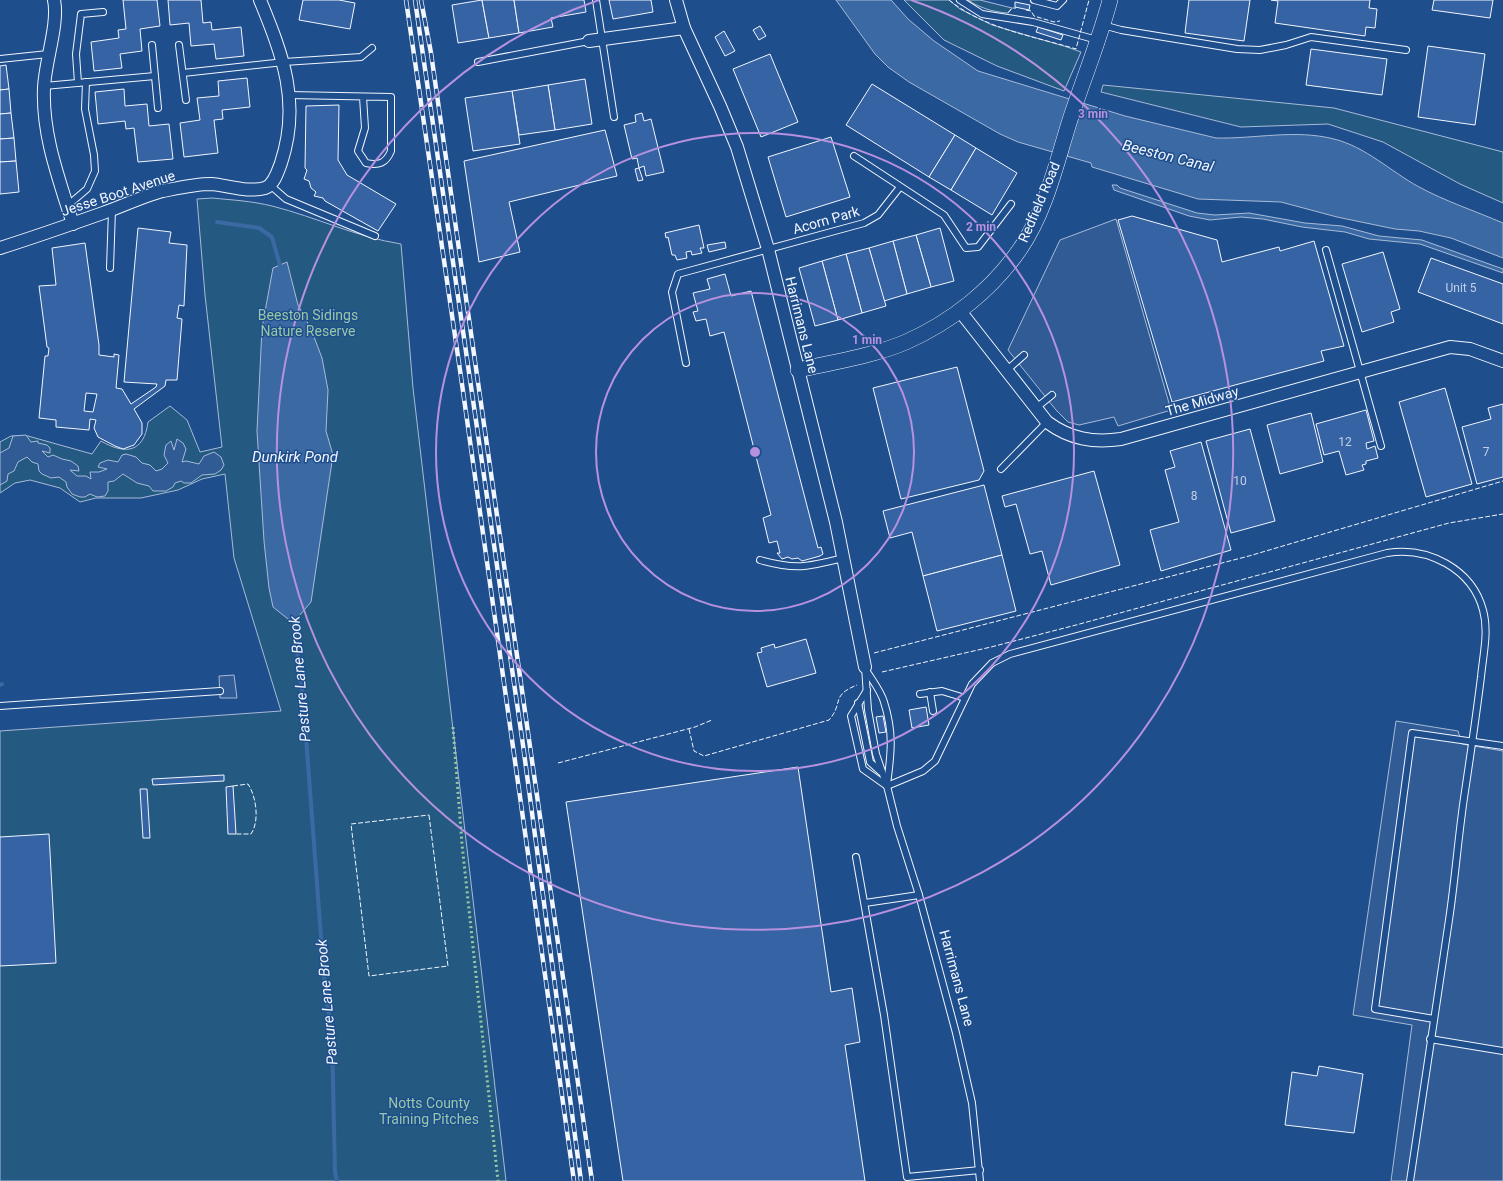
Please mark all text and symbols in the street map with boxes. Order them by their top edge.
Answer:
text: 3 min [1078,107,1108,121]
water label: Beeston Canal [1120,136,1216,176]
street label: Redfield Road [1015,159,1063,245]
street label: Jesse Boot Avenue [59,167,177,219]
street label: Acorn Park [791,203,862,237]
text: 2 min [966,220,996,234]
street label: Harrimans Lane [782,275,822,375]
house number: Unit 5 [1446,281,1477,295]
park label: Beeston Sidings Nature Reserve [258,307,358,339]
text: 1 min [852,333,882,347]
street label: The Midway [1164,383,1241,419]
house number: 12 [1338,435,1352,449]
centre of rings [748,445,762,459]
house number: 7 [1483,445,1490,459]
water label: Dunkirk Pond [252,448,339,466]
house number: 10 [1233,474,1247,488]
house number: 8 [1191,489,1198,503]
water label: Pasture Lane Brook [285,615,314,743]
street label: Harrimans Lane [936,928,978,1028]
water label: Pasture Lane Brook [312,938,341,1066]
park label: Notts County Training Pitches [379,1095,479,1127]

